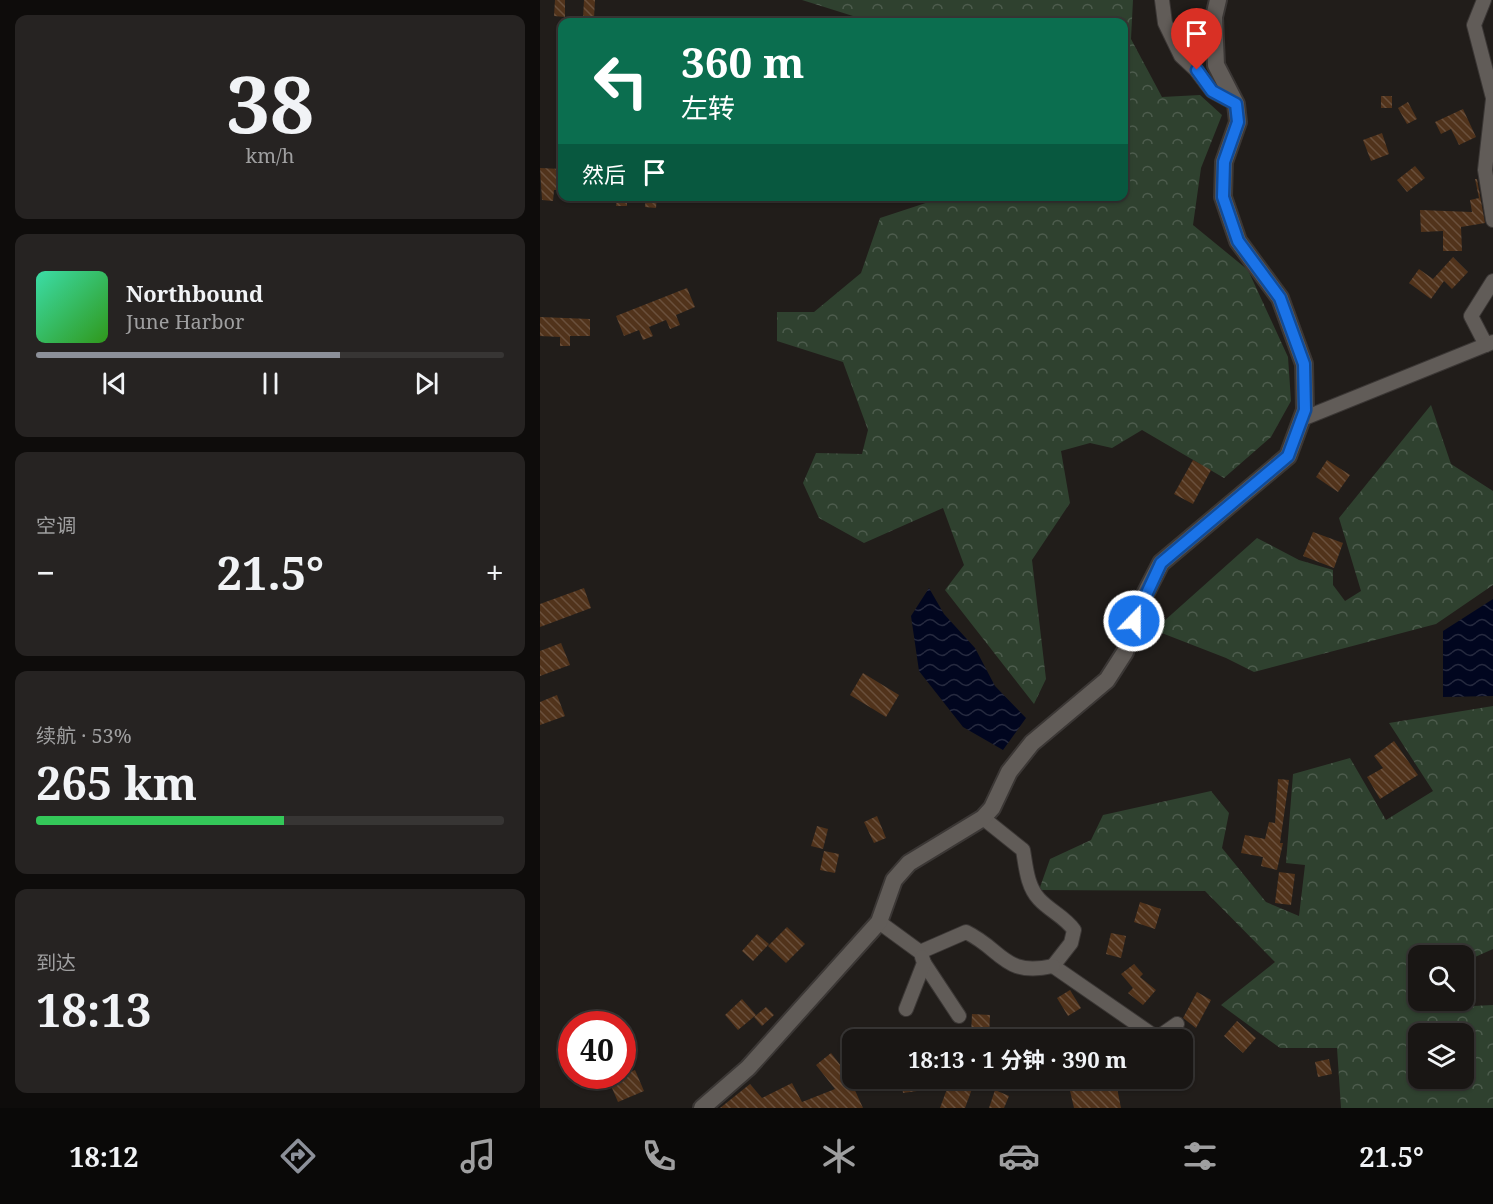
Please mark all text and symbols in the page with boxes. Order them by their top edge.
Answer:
pin [1171,8,1222,70]
icon: arrive [1180,17,1213,50]
text: 360 m [681,33,805,90]
icon: left [582,42,660,120]
text: 38 [226,50,314,156]
text: 左转 [681,89,735,126]
text: km/h [245,142,295,169]
icon: arrive [638,156,671,189]
text: 然后 [582,159,626,189]
text: Northbound [126,278,263,308]
text: June Harbor [126,308,244,335]
icon: previous [98,367,131,400]
icon: pause [254,367,287,400]
icon: next [410,367,443,400]
text: 空调 [36,512,76,539]
text: 21.5° [217,542,324,603]
text: − [36,550,55,595]
text: + [486,550,504,595]
position arrow [1102,589,1166,653]
text: 续航 · 53% [36,722,132,749]
text: 265 km [36,752,197,813]
map controls [1408,945,1474,1089]
button: search [1408,945,1474,1011]
text: 到达 [36,949,76,976]
text: 18:13 [36,979,151,1040]
speed limit sign: 40 [558,1011,636,1089]
button: layers [1408,1023,1474,1089]
text: 18:13 · 1 分钟 · 390 m [908,1044,1127,1074]
icon: directions [277,1135,319,1177]
icon: music [457,1135,499,1177]
icon: phone [638,1135,680,1177]
icon: climate [818,1135,860,1177]
icon: car [998,1135,1040,1177]
icon: filters [1179,1135,1221,1177]
text: 18:12 [69,1138,138,1175]
text: 21.5° [1359,1138,1424,1175]

